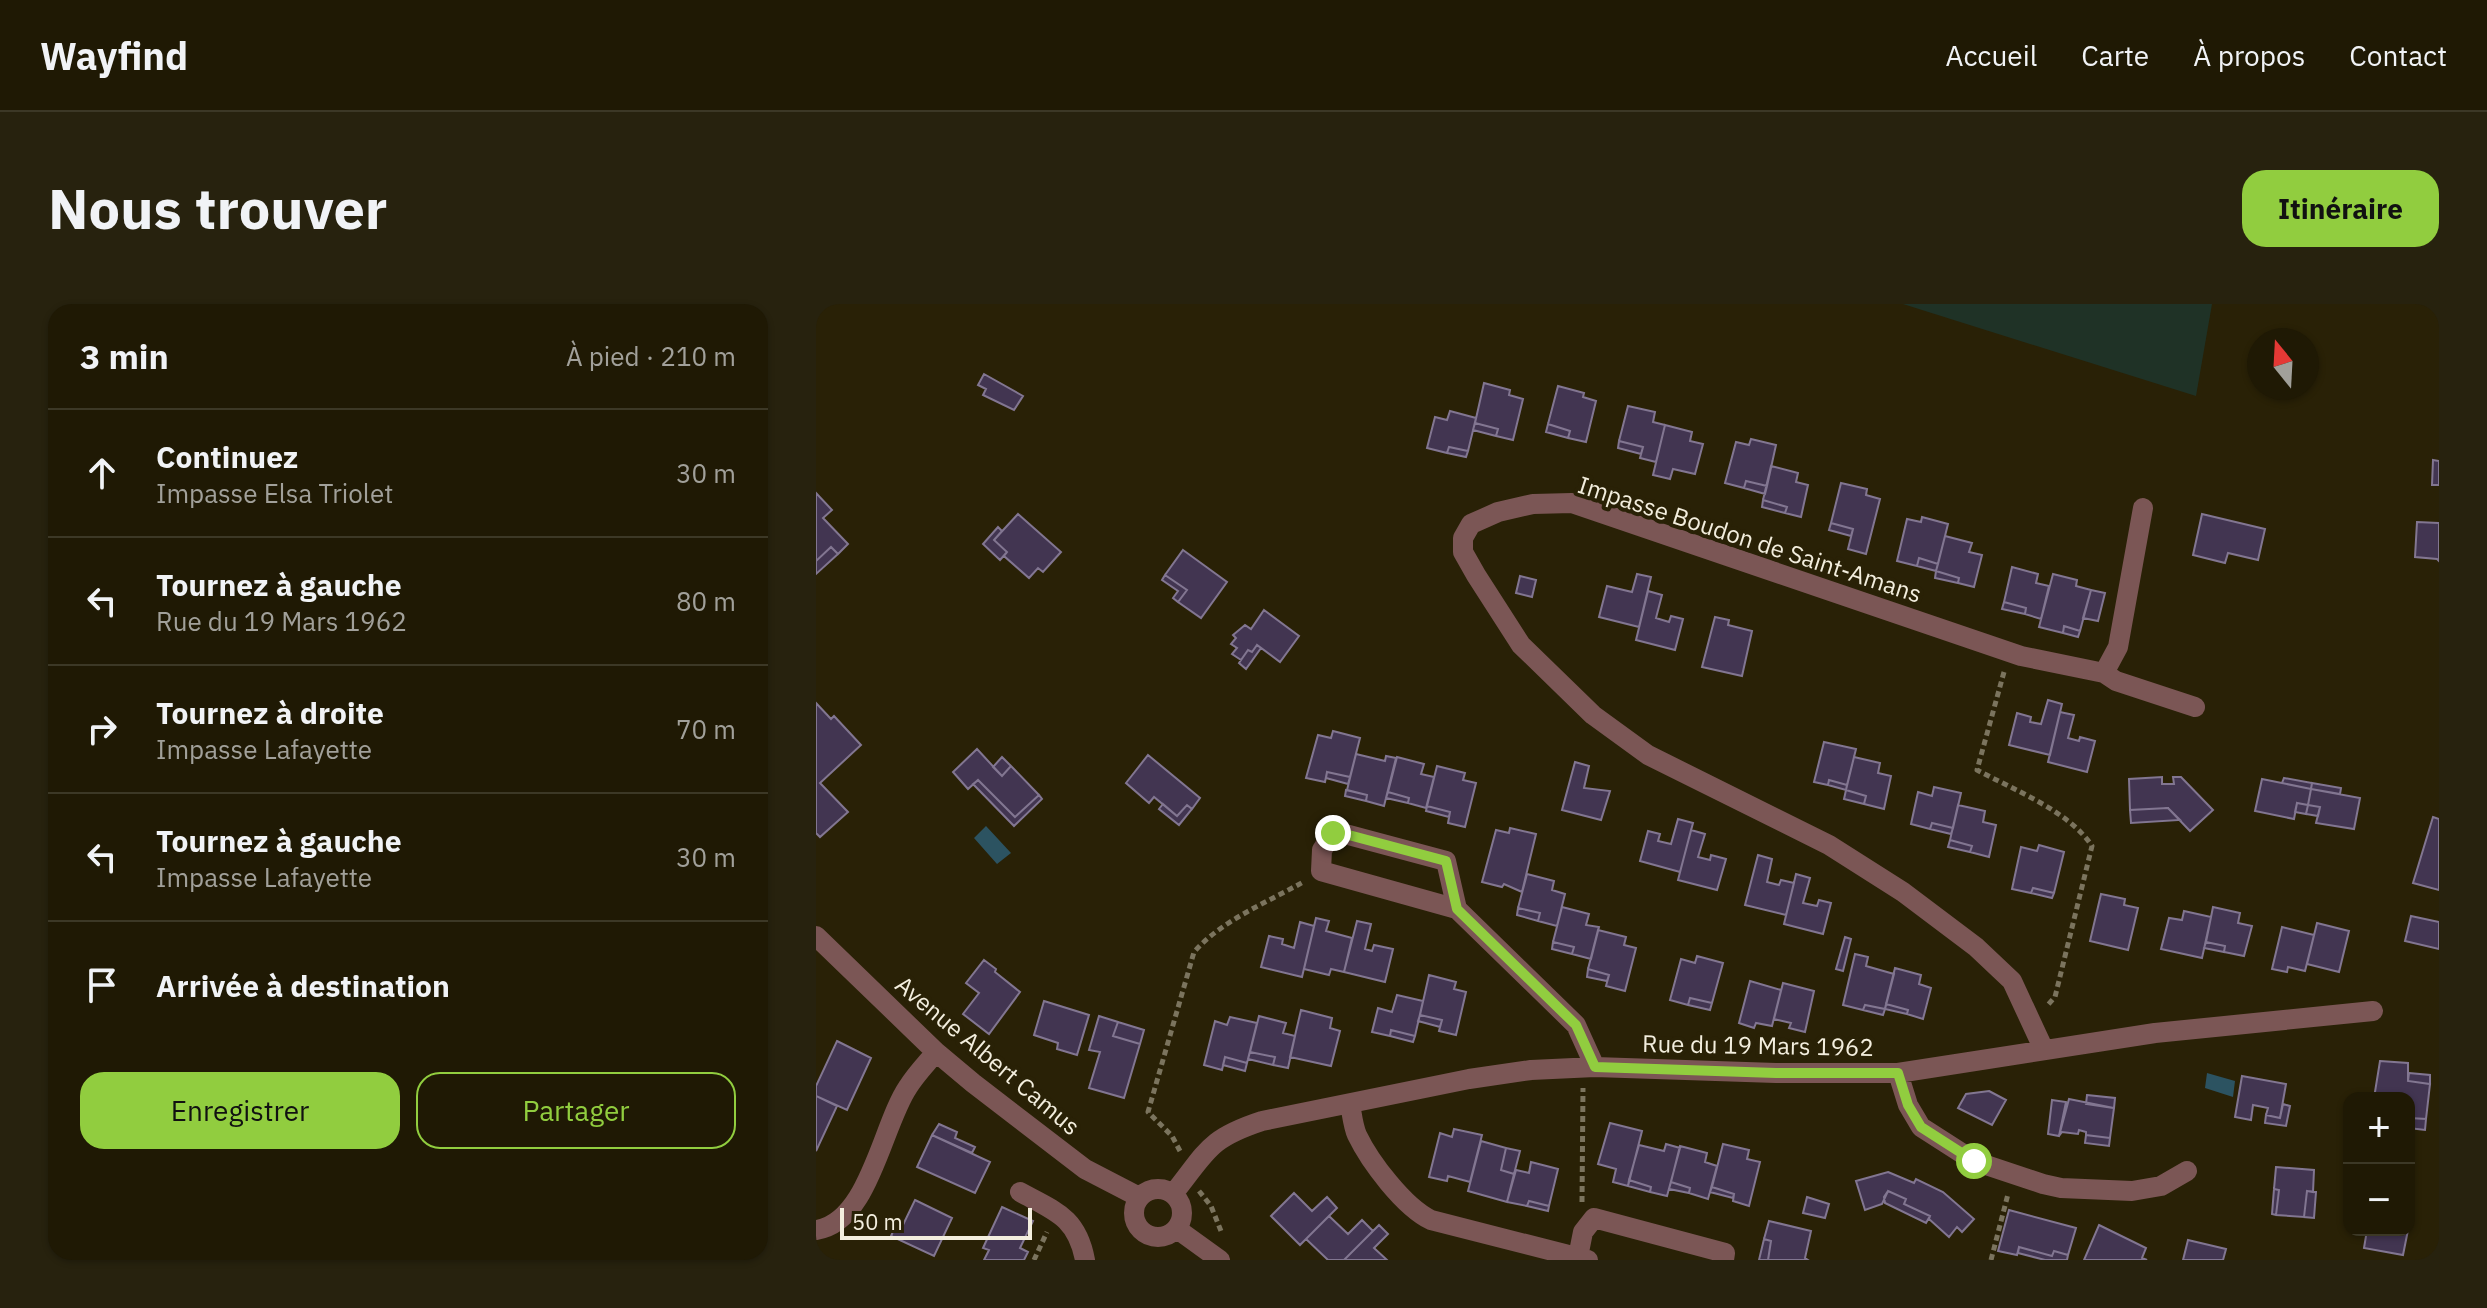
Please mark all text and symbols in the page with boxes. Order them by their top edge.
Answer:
text: Wayfind [40,31,188,80]
text: Accueil [1945,37,2037,74]
text: Carte [2081,37,2149,74]
text: À propos [2193,37,2305,74]
text: Contact [2349,37,2447,74]
button: Itinéraire [2242,170,2439,247]
text: Nous trouver [48,172,387,244]
north arrow [2247,328,2319,400]
text: 3 min [80,334,169,378]
text: À pied · 210 m [566,339,736,373]
text: Continuez [156,437,298,476]
icon: ahead [80,451,124,495]
text: 30 m [676,456,736,490]
street label: Impasse Boudon de Saint-Amans [1574,468,1926,610]
text: Impasse Elsa Triolet [156,476,393,510]
text: Tournez à gauche [156,565,402,604]
icon: left [80,579,124,623]
text: 80 m [676,584,736,618]
text: Rue du 19 Mars 1962 [156,604,407,638]
text: Tournez à droite [156,693,384,732]
icon: right [80,707,124,751]
text: 70 m [676,712,736,746]
text: Impasse Lafayette [156,732,372,766]
route end [1315,815,1351,851]
text: Tournez à gauche [156,821,402,860]
icon: left [80,835,124,879]
text: 30 m [676,840,736,874]
text: Impasse Lafayette [156,860,372,894]
icon: arrive [80,963,124,1007]
text: Arrivée à destination [156,966,450,1005]
street label: Avenue Albert Camus [889,968,1087,1142]
street label: Rue du 19 Mars 1962 [1642,1027,1874,1063]
button: Enregistrer [80,1072,400,1149]
button: Partager [416,1072,736,1149]
map controls [2343,1092,2415,1236]
button: + [2343,1092,2415,1164]
route start [1956,1143,1992,1179]
button: − [2343,1164,2415,1236]
scale bar [840,1204,1032,1240]
text: 50 m [852,1207,903,1236]

